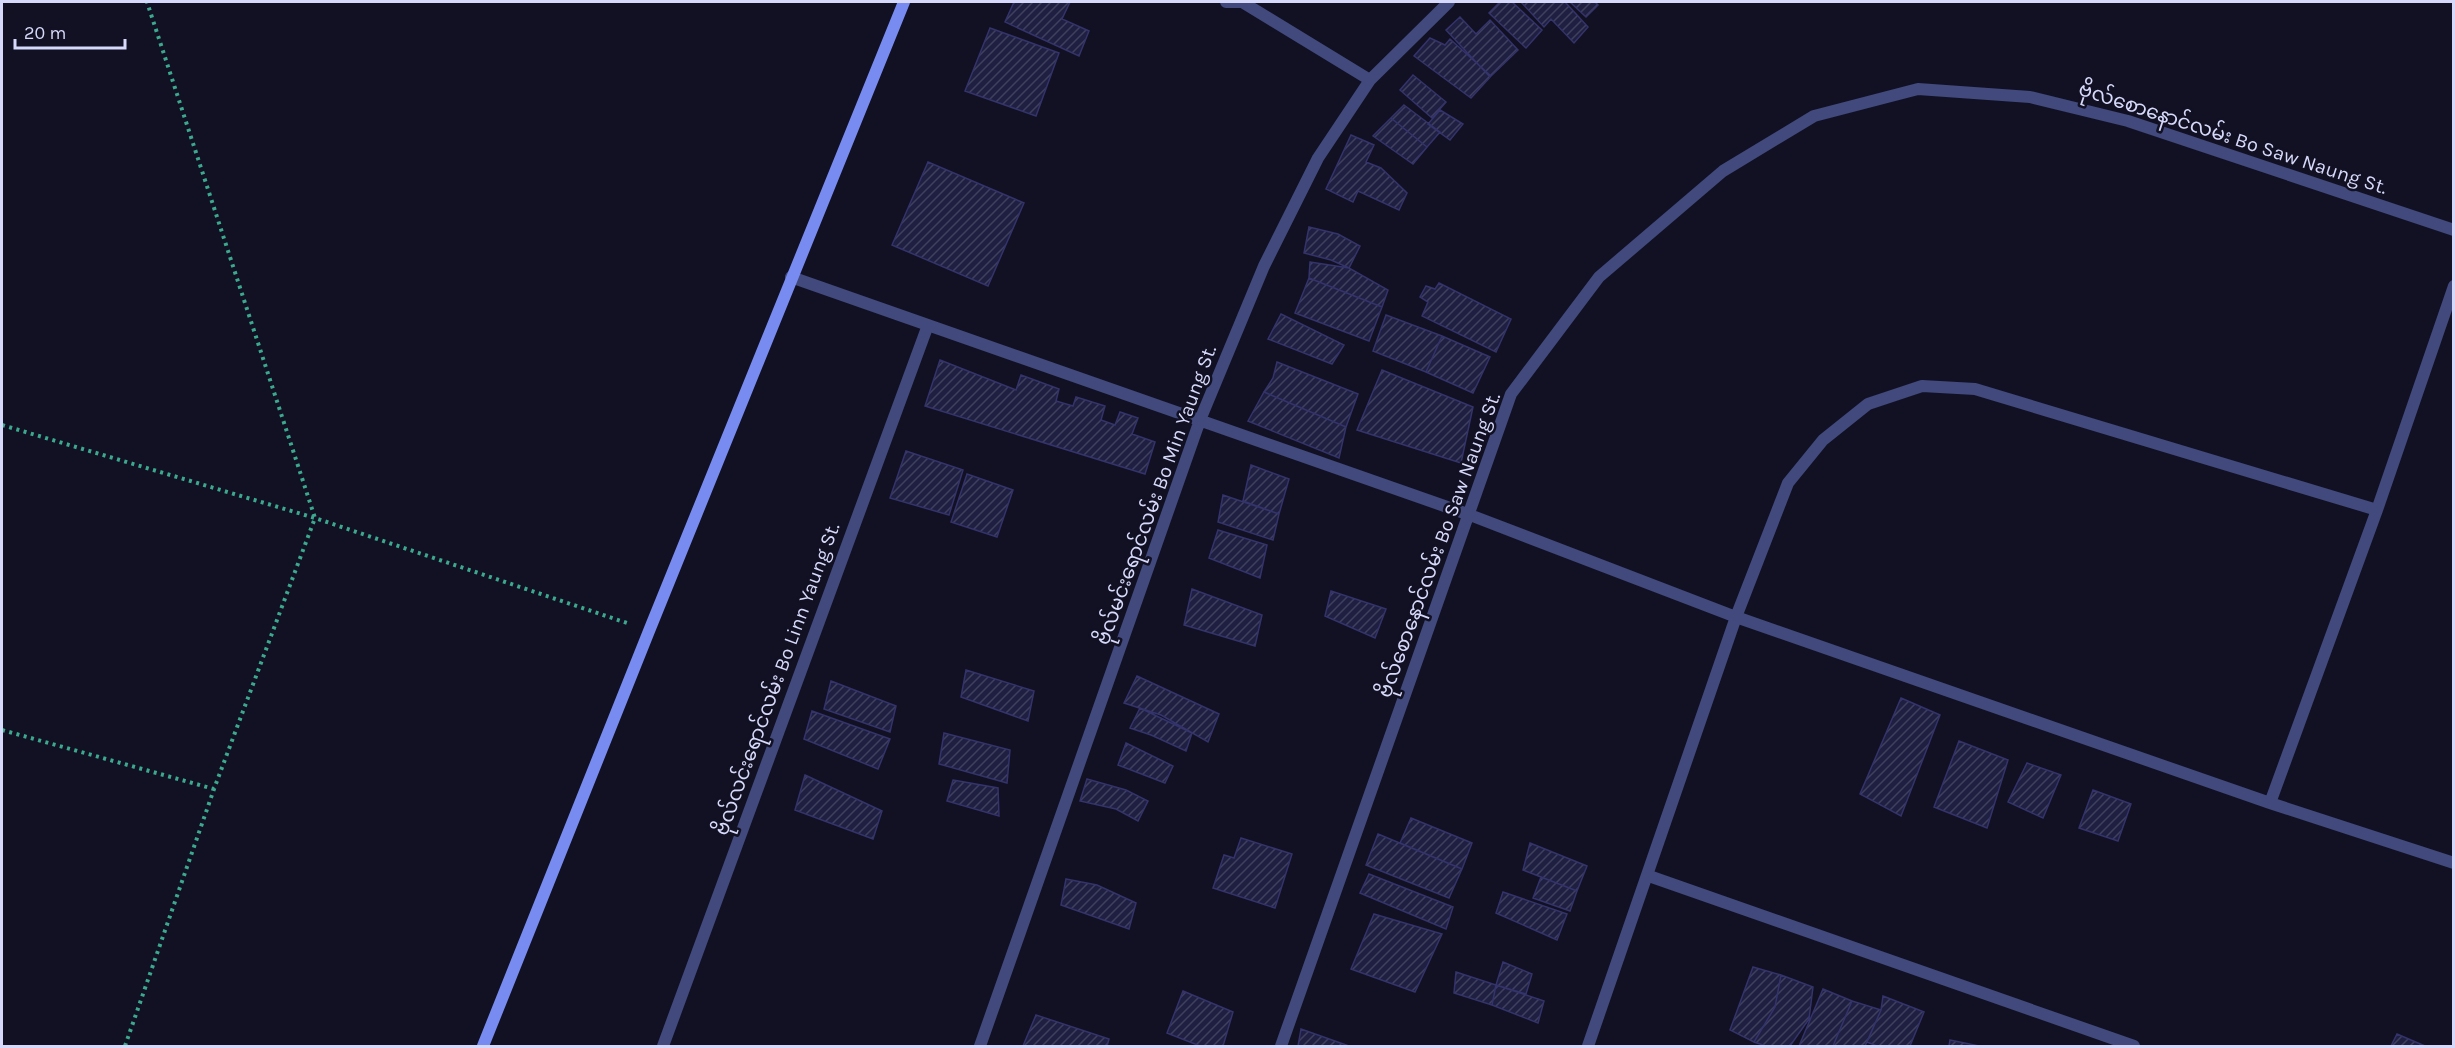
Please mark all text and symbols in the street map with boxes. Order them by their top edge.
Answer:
scale bar [15,12,124,50]
text: 20 m [24,22,66,44]
street label: ဗိုလ်စောနောင်လမ်း Bo Saw Naung St. [2074,74,2391,204]
street label: ဗိုလ်မင်းရောင်လမ်း Bo Min Yaung St. [1088,341,1226,650]
street label: ဗိုလ်စောနောင်လမ်း Bo Saw Naung St. [1370,388,1510,702]
street label: ဗိုလ်လင်းရောင်လမ်း Bo Linn Yaung St. [707,519,849,840]

